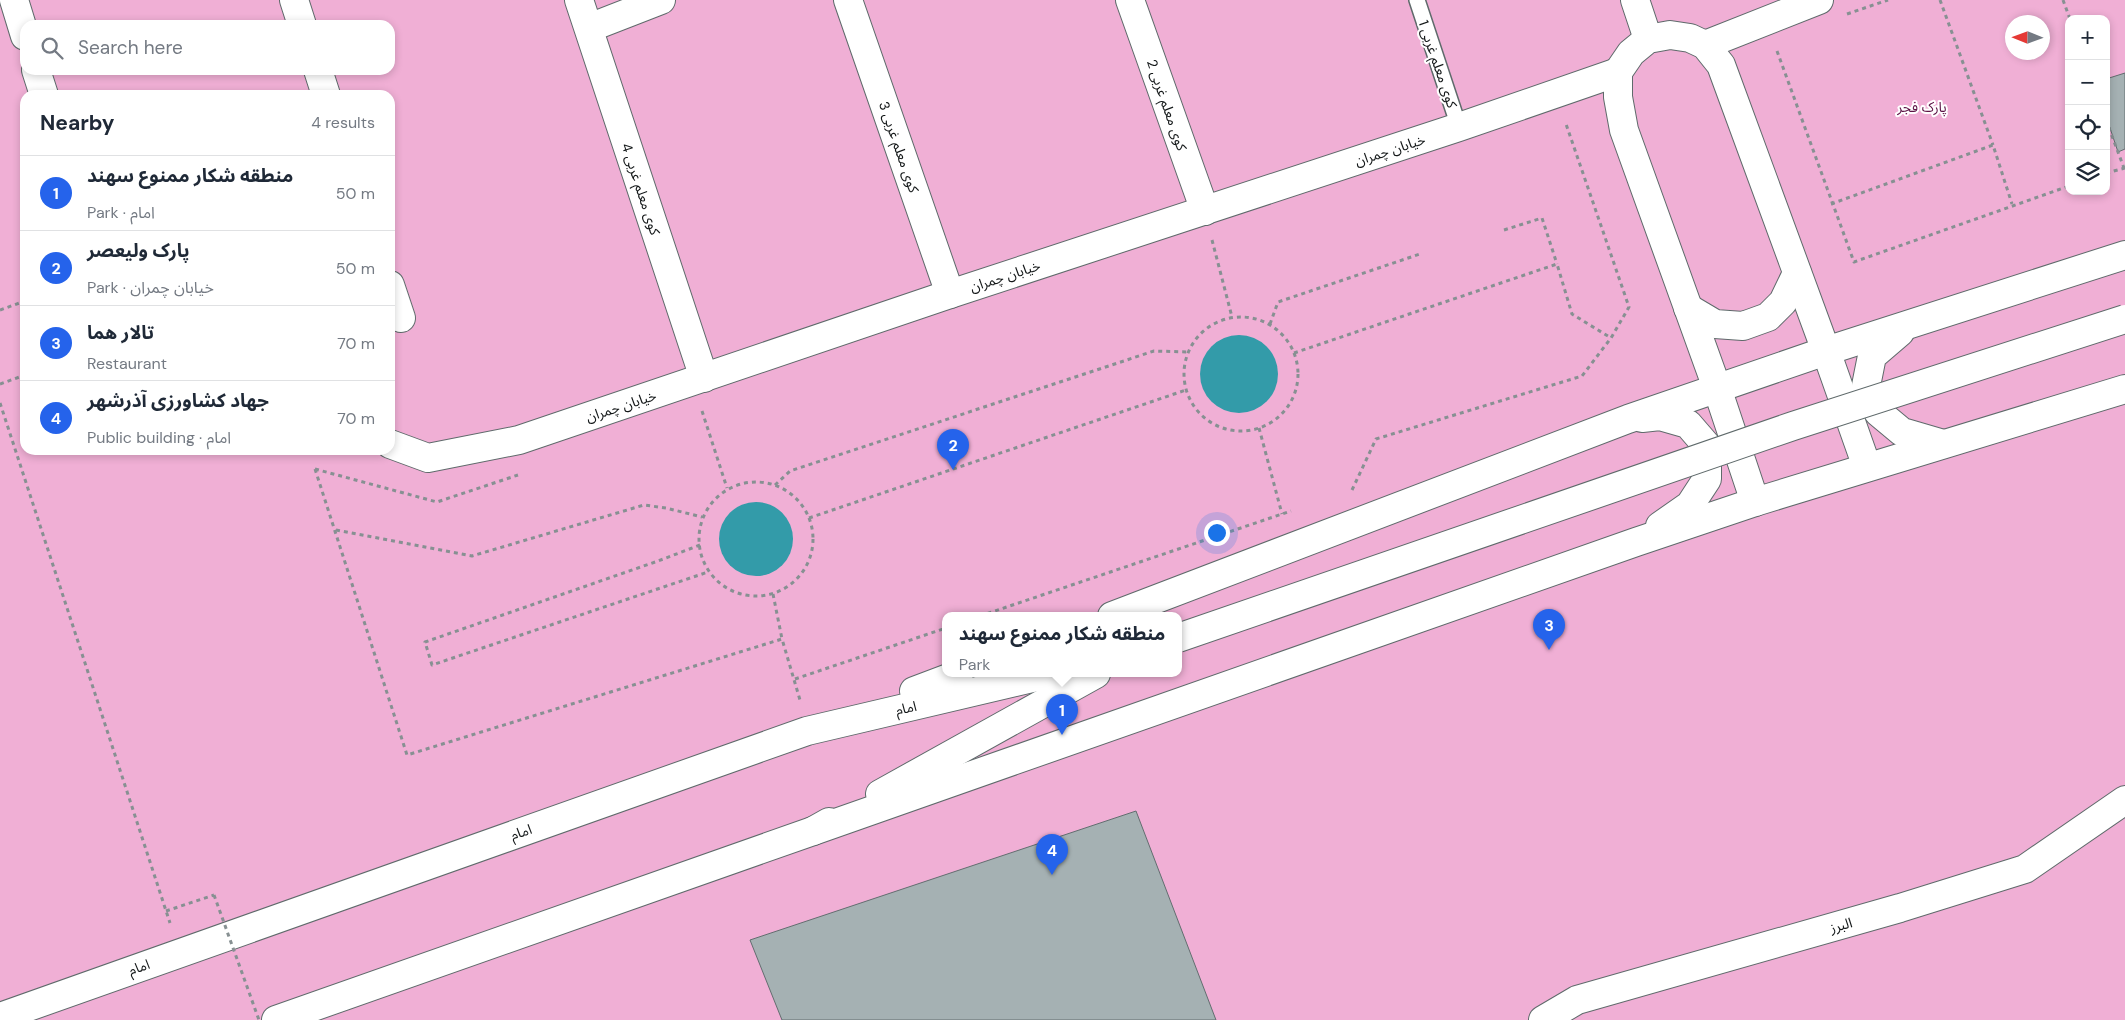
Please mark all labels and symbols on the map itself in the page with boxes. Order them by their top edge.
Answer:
north arrow [2005,15,2050,60]
street label: کوی معلم غربی 1 [1413,18,1461,111]
street label: کوی معلم غربی 2 [1141,57,1191,154]
park label: پارک فجر [1896,98,1947,117]
street label: کوی معلم غربی 3 [873,99,923,196]
street label: خیابان چمران [1352,130,1428,171]
street label: کوی معلم غربی 4 [616,141,664,238]
street label: خیابان چمران [967,256,1043,297]
street label: خیابان چمران [583,386,659,427]
pin: 2 [937,429,969,470]
your location [1204,520,1230,546]
pin: 3 [1533,609,1565,650]
pin: 1 [1046,694,1078,735]
street label: امام [893,697,919,721]
street label: امام [508,820,535,846]
pin: 4 [1036,834,1068,875]
street label: البرز [1827,913,1854,937]
street label: امام [126,955,153,981]

